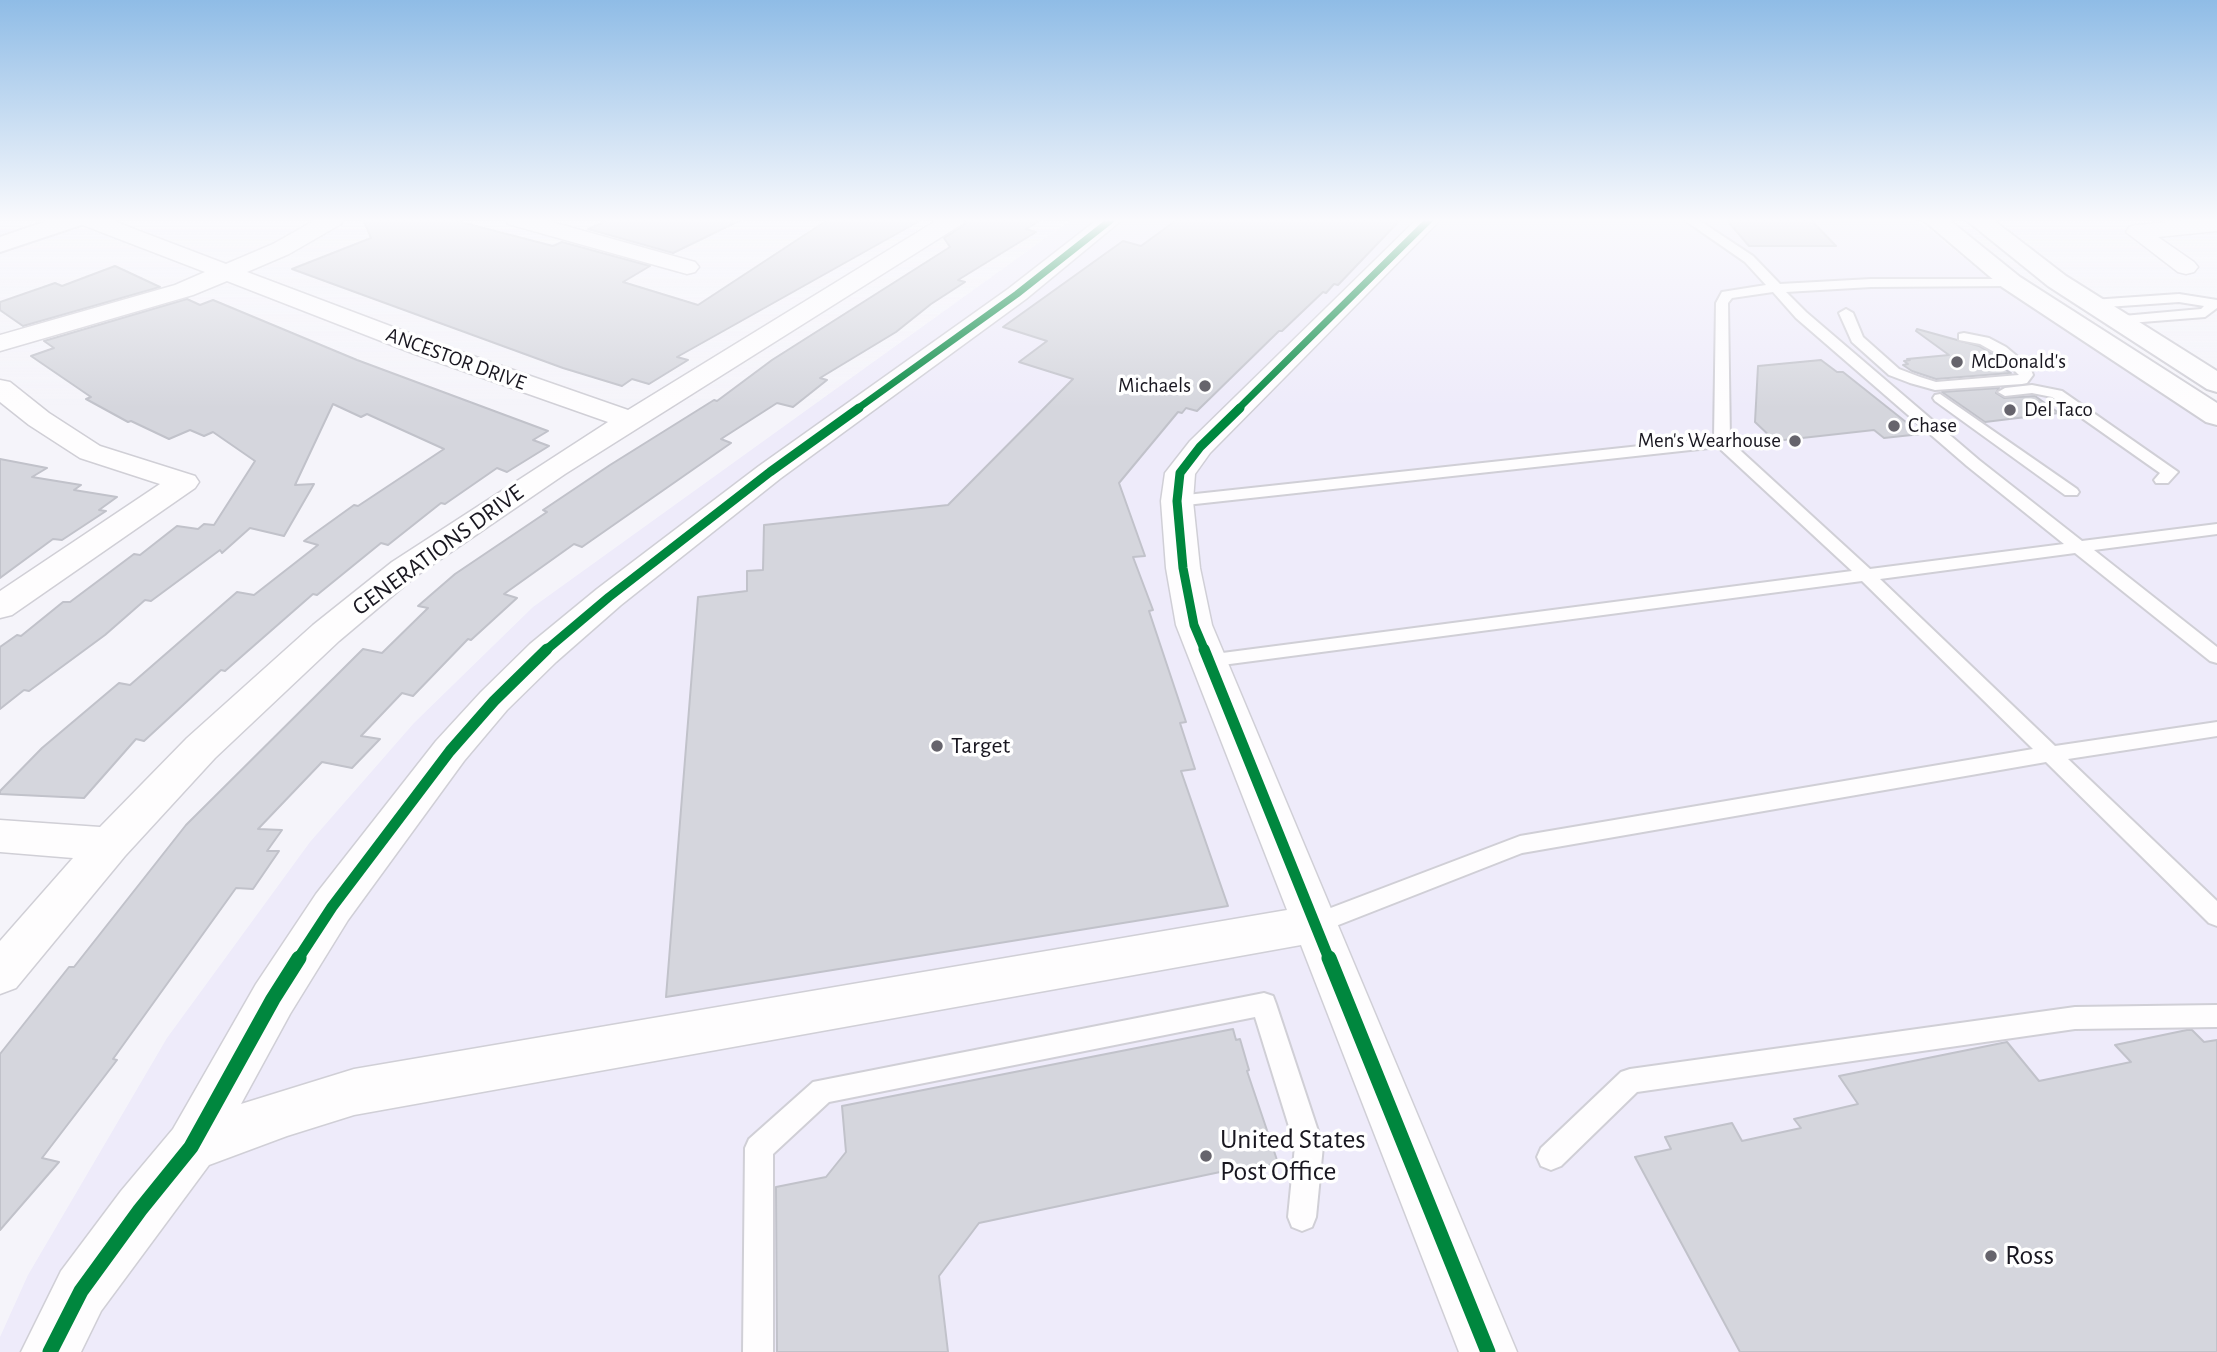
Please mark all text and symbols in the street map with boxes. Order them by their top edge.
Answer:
street label: ANCESTOR DRIVE [383,322,529,396]
place label: McDonald's [1971,349,2066,375]
marker: McDonald's [1949,354,1965,370]
place label: Michaels [1118,373,1191,399]
marker: Michaels [1197,378,1213,394]
place label: Del Taco [2024,397,2093,423]
marker: Del Taco [2002,402,2018,418]
place label: Chase [1908,413,1957,439]
marker: Chase [1886,418,1902,434]
place label: Men's Wearhouse [1638,428,1781,454]
marker: Men's Wearhouse [1787,433,1803,449]
street label: GENERATIONS DRIVE [347,478,529,622]
place label: Target [951,732,1010,760]
marker: Target [929,738,945,754]
place label: United States Post Office [1220,1123,1366,1189]
marker: United States Post Office [1198,1148,1214,1164]
place label: Ross [2005,1239,2054,1273]
marker: Ross [1983,1248,1999,1264]

